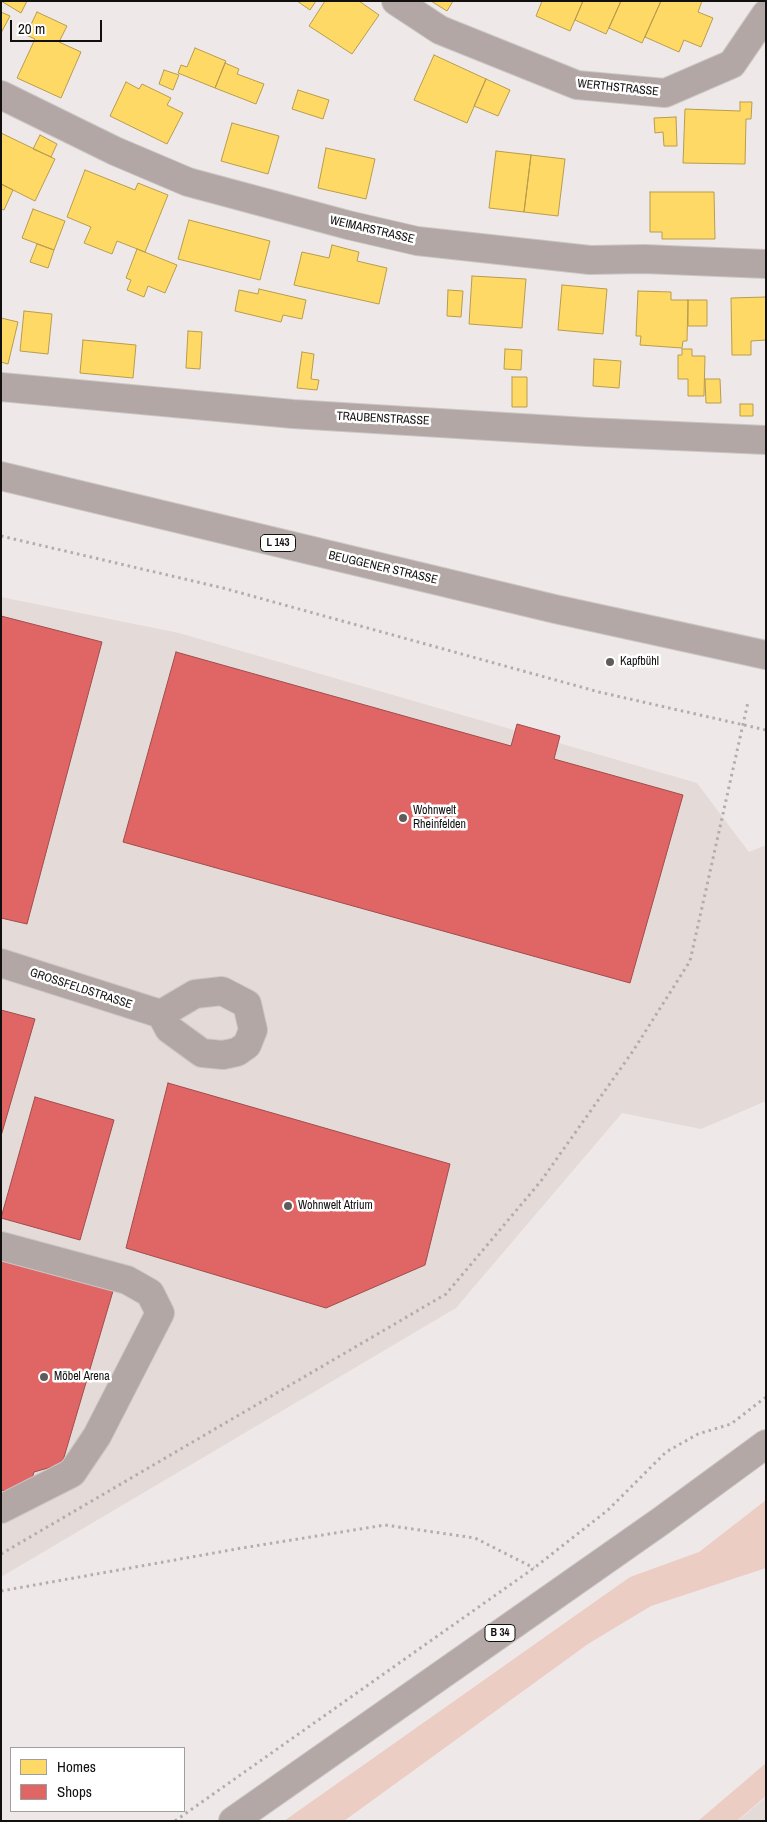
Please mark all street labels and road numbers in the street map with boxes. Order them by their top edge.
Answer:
street label: WERTHSTRASSE [577,77,659,99]
street label: WEIMARSTRASSE [328,213,416,247]
street label: TRAUBENSTRASSE [336,409,430,429]
road number: L 143 [260,534,296,552]
street label: BEUGGENER STRASSE [327,548,439,588]
street label: GROSSFELDSTRASSE [28,966,134,1012]
road number: B 34 [485,1625,515,1642]

